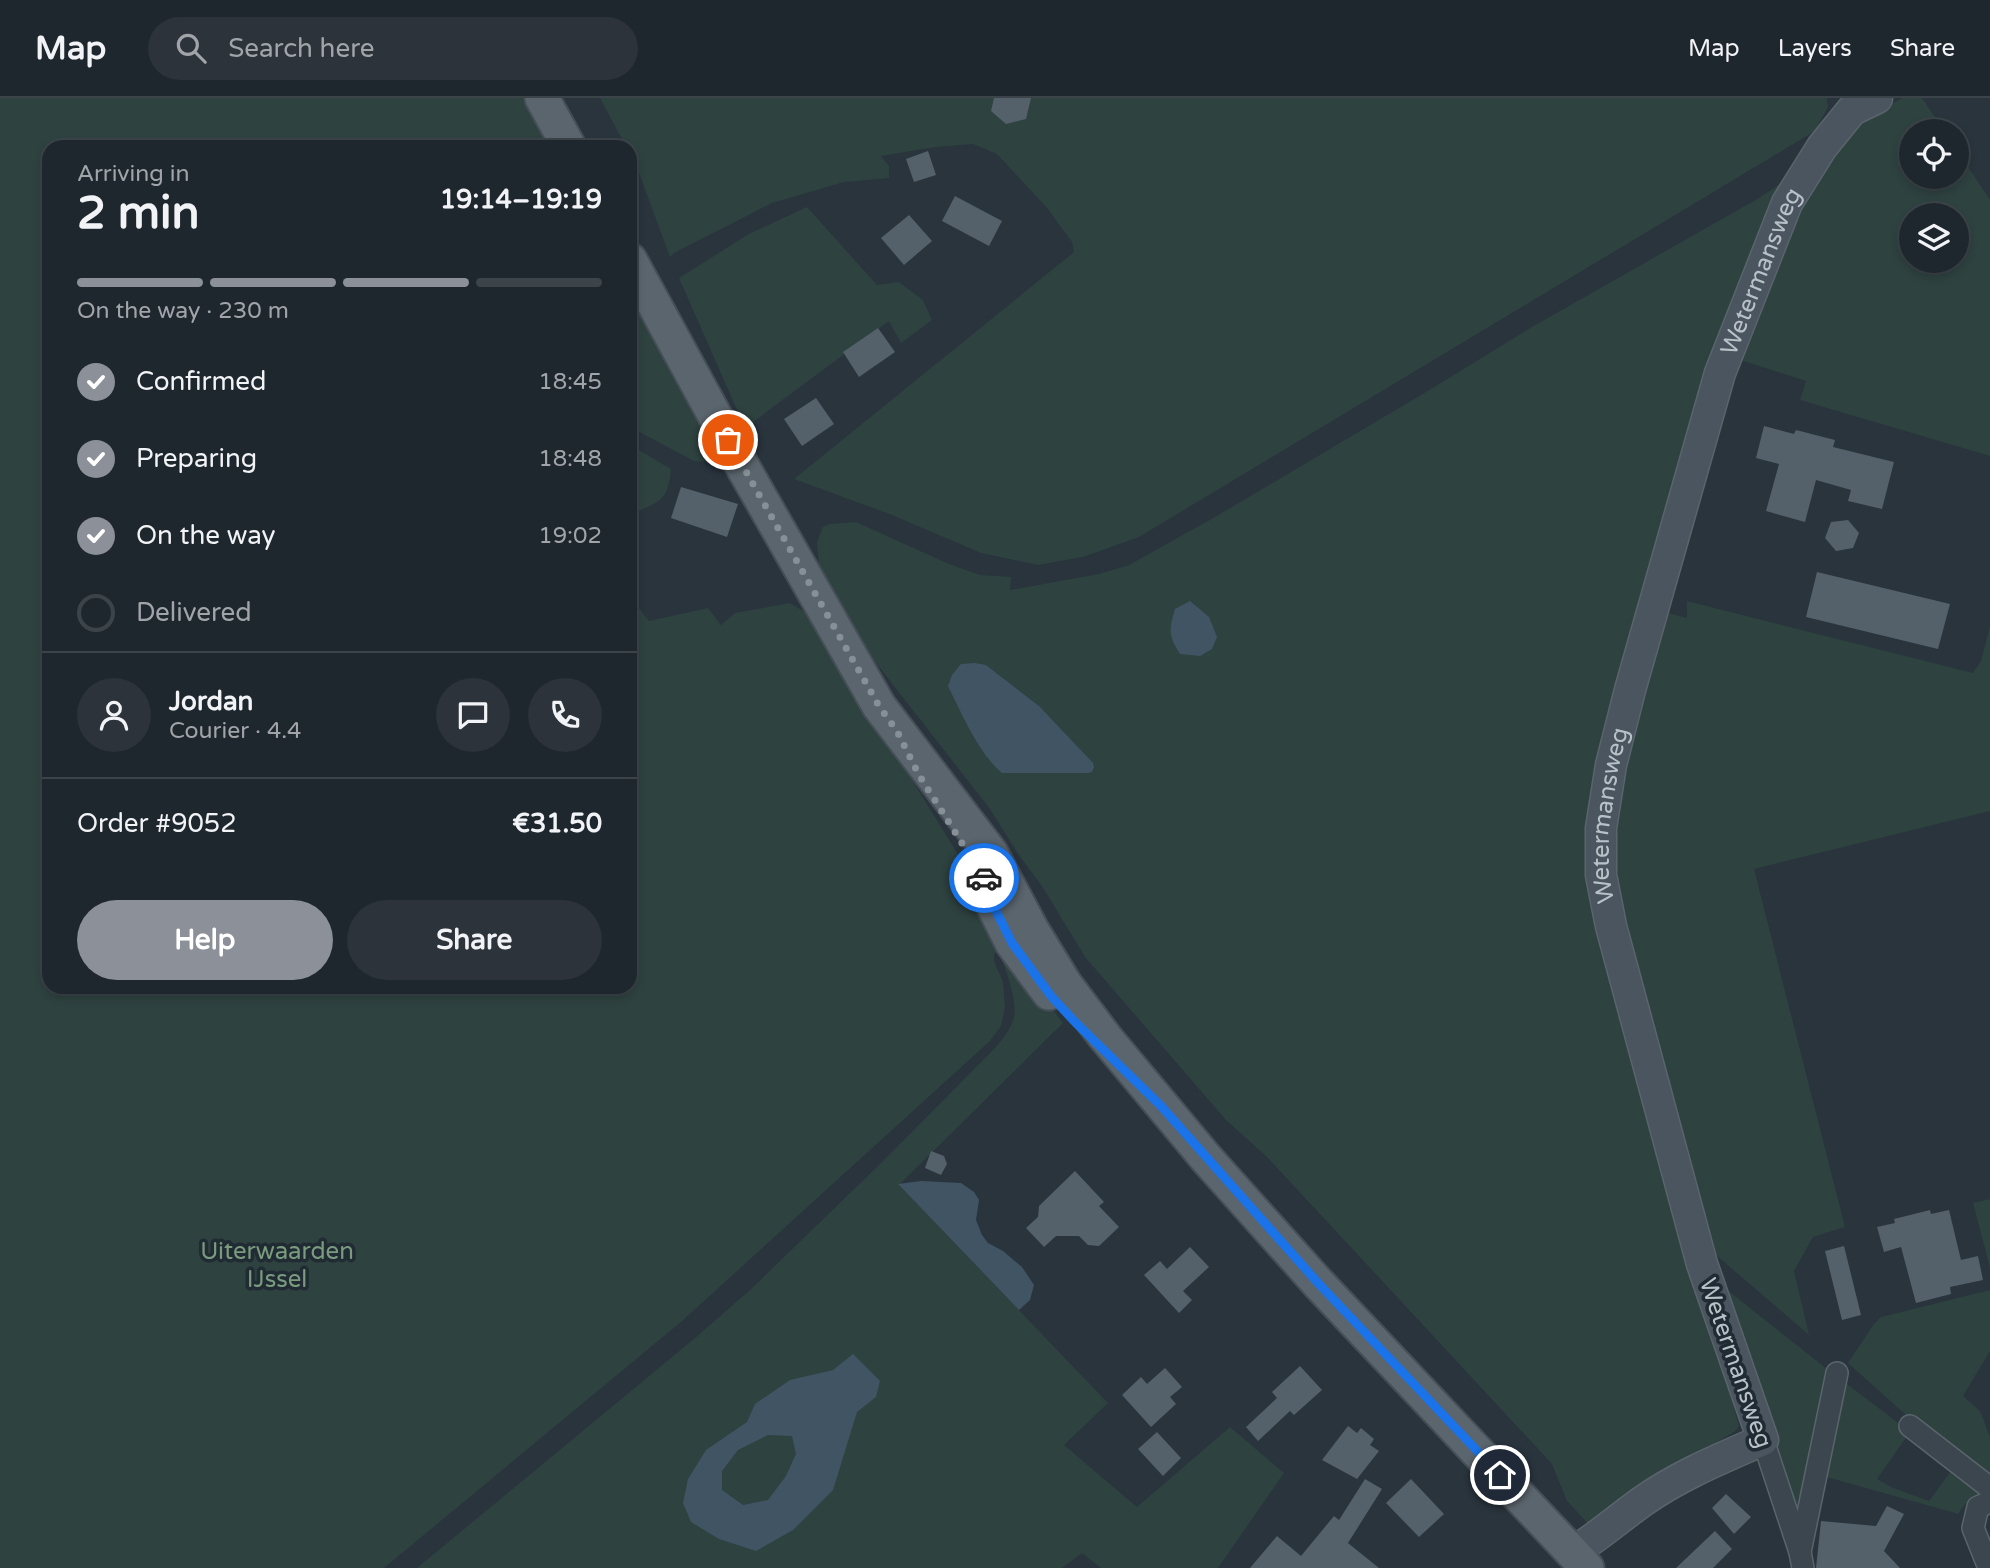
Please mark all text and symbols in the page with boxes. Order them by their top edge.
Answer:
search box [148,17,638,80]
text: Map [35,29,106,68]
icon: search [172,29,210,67]
text: Search here [228,33,374,64]
text: Map [1688,34,1740,63]
text: Layers [1778,34,1852,63]
text: Share [1890,34,1955,63]
map controls [1899,119,1969,273]
button: locate [1899,119,1969,189]
text: Arriving in [77,160,190,188]
street label: Wetermansweg [1715,182,1808,359]
text: 19:14–19:19 [440,184,602,215]
text: 2 min [77,186,200,241]
button: layers [1899,203,1969,273]
text: On the way · 230 m [77,297,289,325]
icon: check [77,363,115,401]
text: Confirmed [136,366,266,397]
text: 18:45 [538,368,602,396]
pin [698,410,758,470]
icon: bag [709,421,747,459]
icon: check [77,440,115,478]
text: Preparing [136,443,257,474]
text: 18:48 [538,445,602,473]
icon: check [77,517,115,555]
text: On the way [136,520,276,551]
text: 19:02 [538,522,602,550]
text: Delivered [136,597,252,628]
button: person [77,678,151,752]
button: chat [436,678,510,752]
button: phone [528,678,602,752]
text: Jordan [169,686,253,717]
text: Courier · 4.4 [169,717,301,745]
street label: Wetermansweg [1586,724,1635,906]
text: Order #9052 [77,808,237,839]
text: €31.50 [512,808,602,839]
courier [949,843,1019,913]
icon: car [965,859,1003,897]
button: Help [77,900,333,980]
button: Share [347,900,602,980]
park label: Uiterwaarden IJssel [200,1237,354,1294]
street label: Wetermansweg [1693,1274,1778,1452]
pin [1470,1445,1530,1505]
icon: home [1481,1456,1519,1494]

